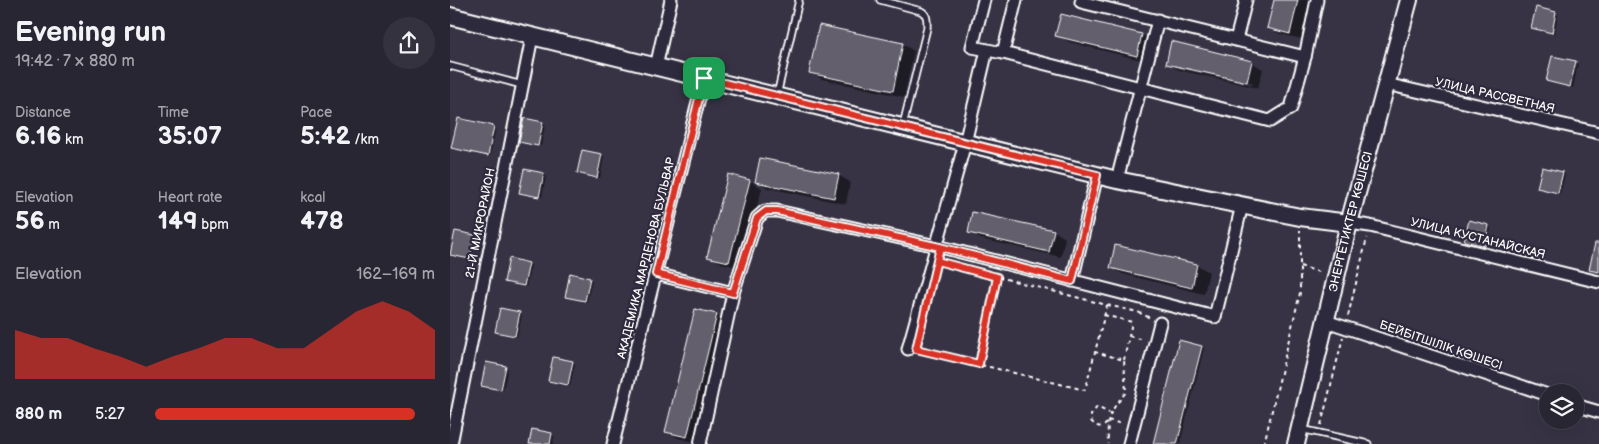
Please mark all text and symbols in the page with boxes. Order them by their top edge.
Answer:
text: Evening run [15,16,166,49]
button: share [383,17,435,69]
text: 19:42 · 7 × 880 m [15,52,135,71]
pin [683,57,725,99]
icon: arrive [690,64,718,92]
street label: УЛИЦА РАССВЕТНАЯ [1434,74,1556,117]
text: Distance [15,104,71,121]
text: Time [158,104,189,121]
text: Pace [300,104,332,121]
text: 6.16 [15,121,61,152]
text: 35:07 [158,121,222,152]
text: 5:42 [300,121,350,152]
text: km [61,131,84,148]
text: /km [350,131,379,148]
street label: ЭНЕРГЕТИКТЕР КӨШЕСІ [1326,150,1376,293]
street label: АКАДЕМИКА МАРДЕНОВА БУЛЬВАР [614,156,679,361]
street label: 21-Й МИКРОРАЙОН [462,167,499,280]
text: Elevation [15,189,73,206]
text: Heart rate [158,189,222,206]
text: kcal [300,189,325,206]
text: 56 [15,206,45,237]
text: 149 [158,206,198,237]
text: 478 [300,206,344,237]
street label: УЛИЦА КУСТАНАЙСКАЯ [1409,214,1547,262]
text: m [45,216,60,233]
text: bpm [198,216,229,233]
text: Elevation [15,265,82,284]
text: 162–169 m [356,265,435,284]
street label: БЕЙБІТШІЛІК КӨШЕСІ [1377,317,1504,374]
map controls [1539,384,1584,429]
button: layers [1539,384,1584,429]
text: 880 m [15,405,62,424]
text: 5:27 [95,405,125,424]

